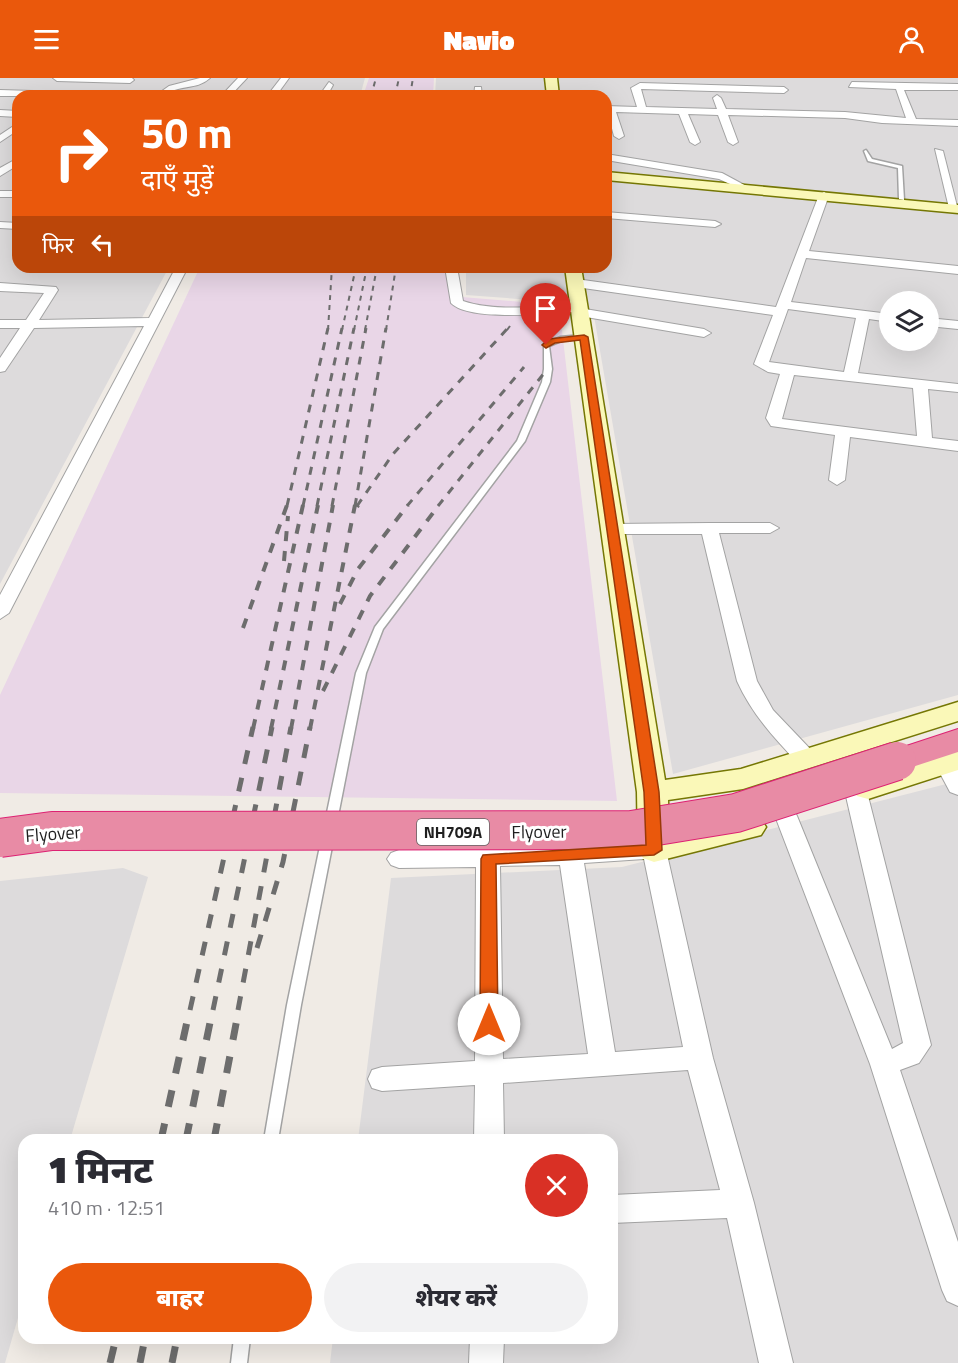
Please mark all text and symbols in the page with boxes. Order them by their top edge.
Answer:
text: Navio [444,19,514,60]
icon: menu [30,23,63,56]
icon: person [895,23,928,56]
text: 50 m [141,100,233,164]
icon: right [42,114,120,192]
text: दाएँ मुड़ें [141,158,214,199]
text: फिर [42,228,74,262]
icon: left [86,228,119,261]
pin [520,283,571,345]
map controls [879,291,939,351]
button: layers [879,291,939,351]
icon: arrive [529,292,562,325]
street label: Flyover [24,818,82,849]
street label: Flyover [511,818,567,845]
road number: NH709A [417,819,489,845]
position arrow [457,992,521,1056]
text: 1 मिनट [48,1142,153,1197]
button: close [525,1154,588,1217]
text: 410 m · 12:51 [48,1192,165,1223]
button: बाहर [48,1263,312,1332]
button: शेयर करें [324,1263,588,1332]

